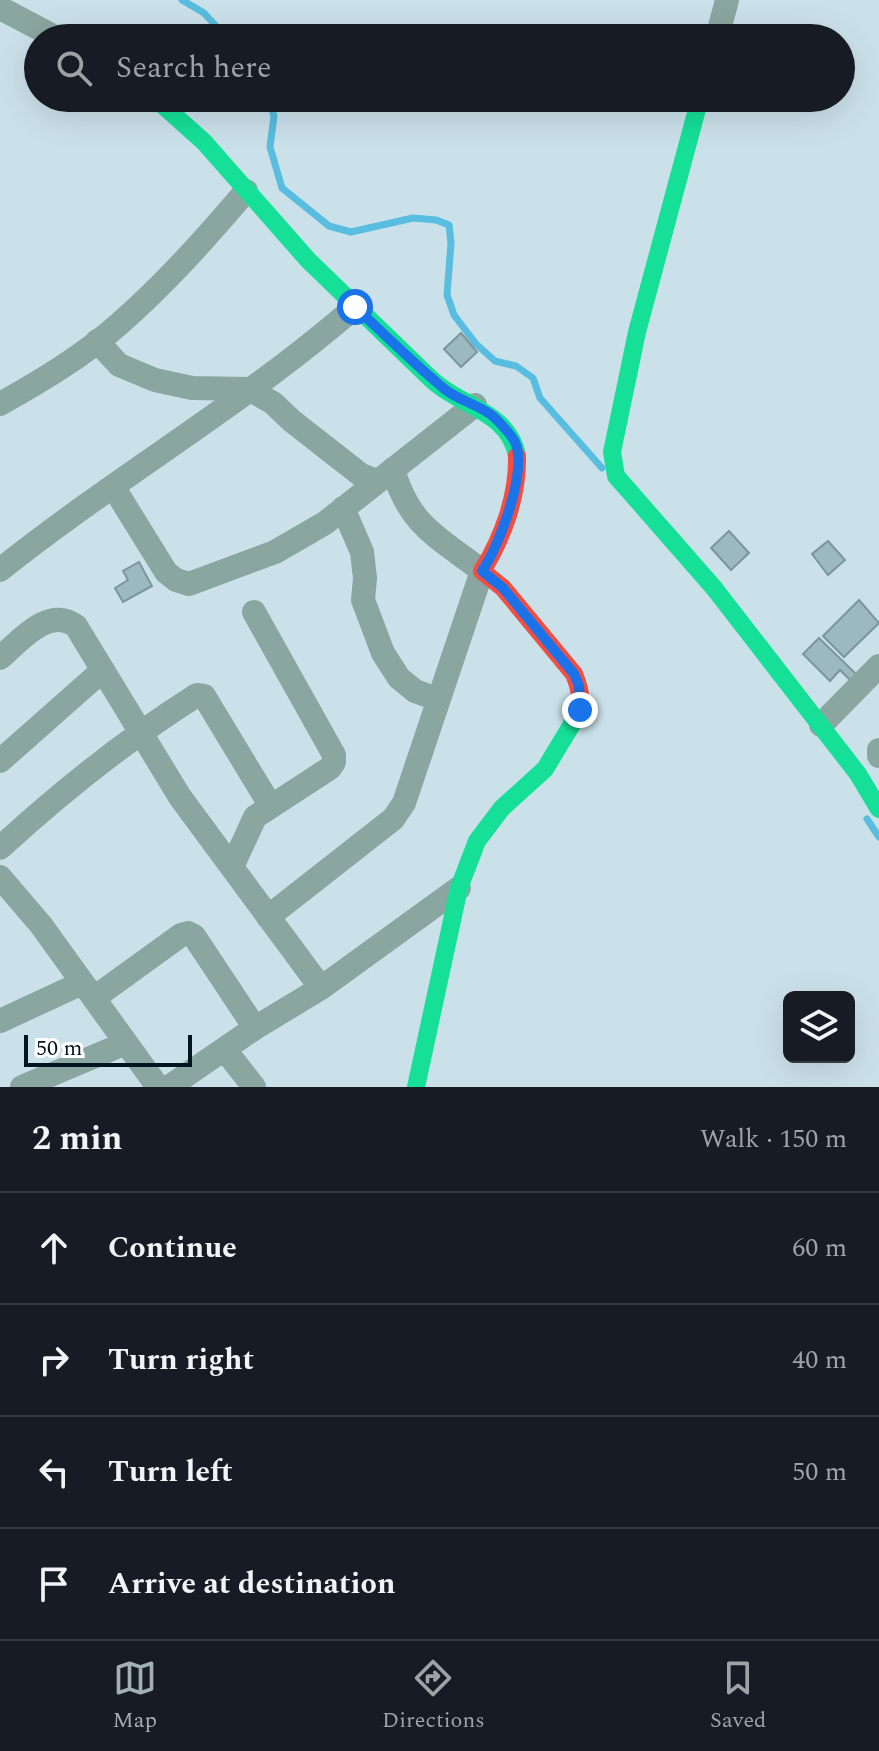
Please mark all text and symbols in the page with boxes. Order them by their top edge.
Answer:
search box [24,24,855,112]
text: Search here [116,45,272,91]
icon: search [52,46,96,90]
route start [337,289,373,325]
route end [562,692,598,728]
map controls [783,991,855,1063]
button: layers [783,991,855,1063]
scale bar [24,1031,192,1067]
text: 50 m [36,1032,82,1065]
text: 2 min [32,1113,122,1165]
text: Walk · 150 m [700,1119,847,1159]
text: Continue [108,1225,237,1271]
icon: ahead [32,1226,76,1270]
text: 60 m [792,1228,847,1268]
text: Turn right [108,1337,254,1383]
icon: right [32,1338,76,1382]
text: 40 m [792,1340,847,1380]
text: Turn left [108,1449,233,1495]
icon: left [32,1450,76,1494]
text: 50 m [792,1452,847,1492]
text: Arrive at destination [108,1561,395,1607]
icon: arrive [32,1562,76,1606]
tab: Map [113,1656,157,1737]
tab: Directions [382,1656,485,1737]
tab: Saved [710,1656,766,1737]

